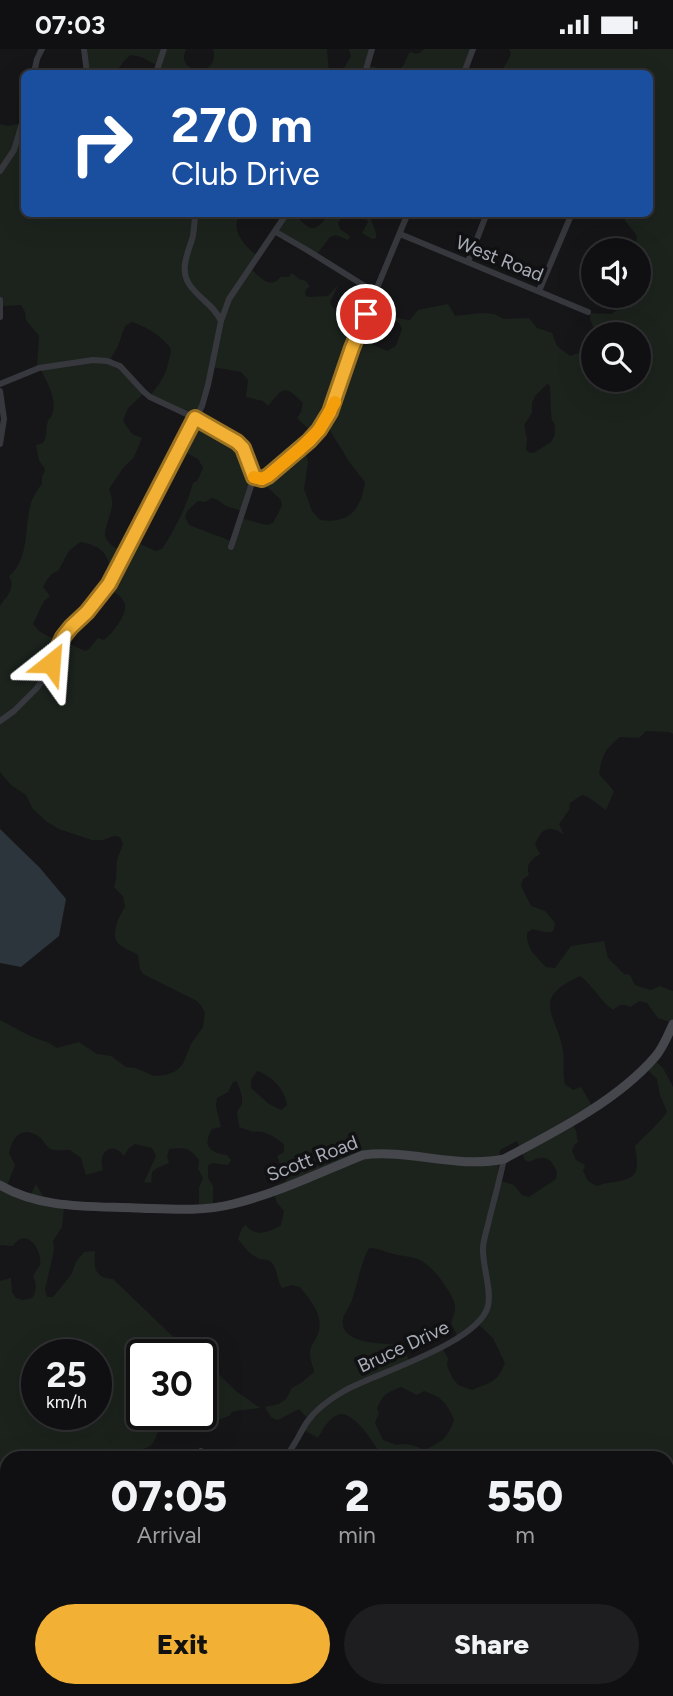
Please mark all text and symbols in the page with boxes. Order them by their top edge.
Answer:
text: 07:03 [35,9,105,41]
text: 270 m [171,95,313,154]
icon: right [56,98,147,189]
text: Club Drive [171,155,320,193]
street label: West Road [453,231,547,286]
map controls [581,238,651,392]
button: sound [581,238,651,308]
pin [336,284,396,344]
icon: arrive [347,295,385,333]
button: search [581,322,651,392]
position arrow [14,626,88,700]
street label: Scott Road [263,1131,361,1186]
street label: Bruce Drive [354,1315,452,1378]
speed limit sign: 30 [126,1339,217,1430]
text: 25 [46,1354,87,1396]
text: km/h [46,1391,87,1413]
text: 07:05 [111,1471,227,1522]
text: 2 [345,1471,369,1522]
text: 550 [487,1471,563,1522]
text: Arrival [137,1521,202,1549]
text: min [338,1521,376,1549]
text: m [515,1521,535,1549]
button: Exit [35,1604,330,1684]
button: Share [344,1604,639,1684]

